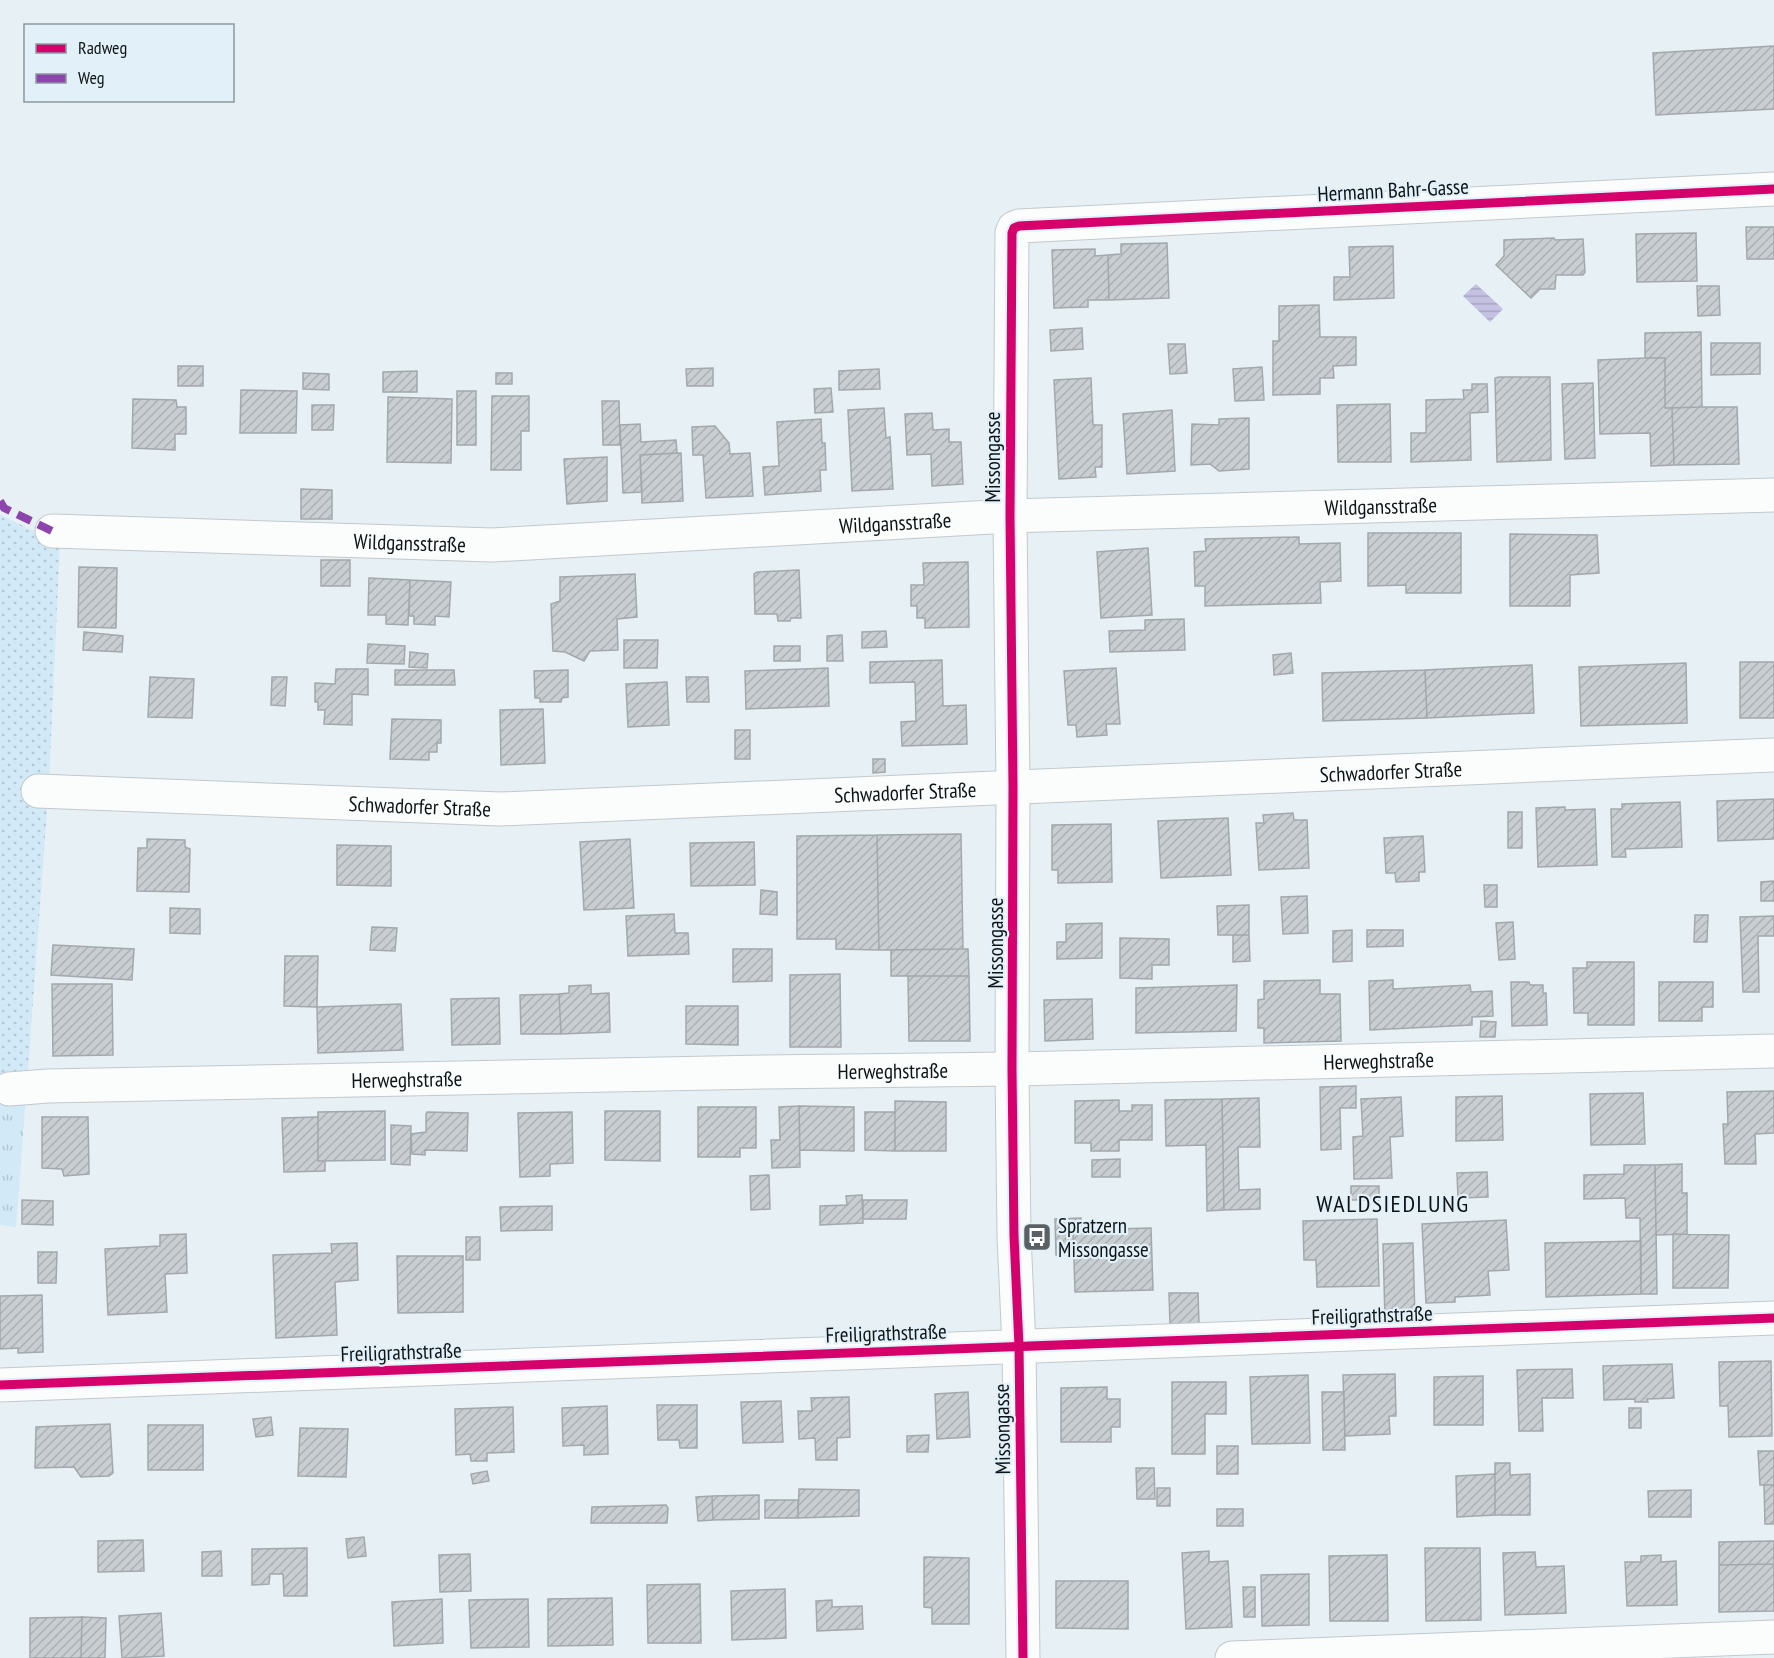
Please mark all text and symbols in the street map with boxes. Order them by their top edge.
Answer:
legend [24,24,234,102]
text: Radweg [78,36,127,59]
text: Weg [78,66,105,89]
street label: Hermann Bahr-Gasse [1317,173,1469,207]
street label: Missongasse [979,412,1006,502]
street label: Wildgansstraße [1324,491,1437,521]
street label: Wildgansstraße [838,506,952,539]
street label: Wildgansstraße [353,527,466,558]
street label: Schwadorfer Straße [1319,755,1463,788]
street label: Schwadorfer Straße [834,775,977,808]
street label: Schwadorfer Straße [348,790,491,822]
street label: Missongasse [982,898,1009,988]
street label: Herweghstraße [1323,1046,1434,1075]
street label: Herweghstraße [837,1056,948,1085]
street label: Herweghstraße [351,1064,462,1094]
district label: WALDSIEDLUNG [1316,1188,1470,1219]
place label: Spratzern Missongasse [1058,1212,1149,1263]
bus stop icon: Spratzern Missongasse [1021,1221,1053,1253]
street label: Freiligrathstraße [1311,1299,1433,1331]
street label: Freiligrathstraße [825,1317,947,1349]
street label: Freiligrathstraße [340,1336,462,1368]
street label: Missongasse [988,1383,1016,1475]

